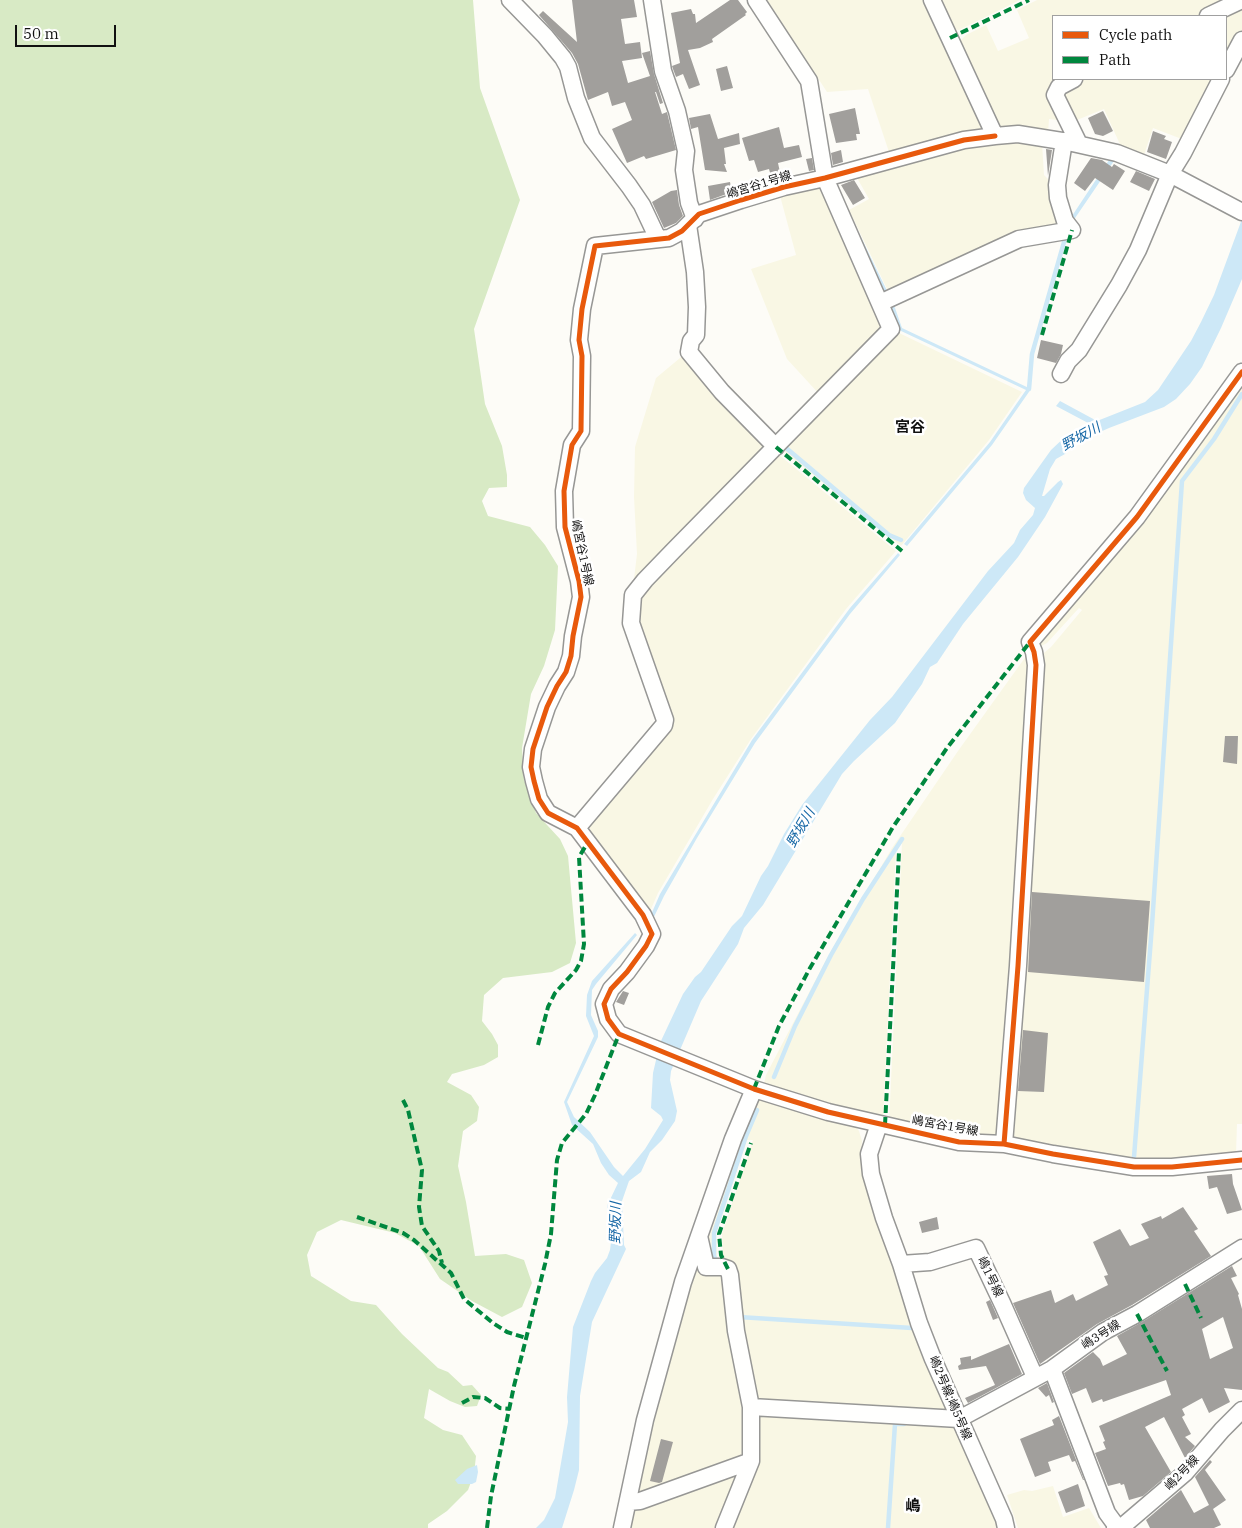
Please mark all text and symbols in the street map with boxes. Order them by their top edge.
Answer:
scale bar [18,15,119,47]
legend [1052,15,1227,80]
text: 50 m [23,24,59,43]
text: Cycle path [1099,25,1172,44]
text: Path [1099,50,1131,69]
street label: 嶋宮谷1号線 [725,168,793,202]
district label: 宮谷 [895,419,925,437]
water label: 野坂川 [1059,419,1103,455]
street label: 嶋宮谷1号線 [568,519,596,587]
water label: 野坂川 [783,806,819,850]
street label: 嶋宮谷1号線 [911,1113,979,1139]
water label: 野坂川 [607,1202,625,1244]
street label: 嶋1号線 [974,1254,1006,1300]
street label: 嶋3号線 [1079,1317,1123,1353]
street label: 嶋2号線;嶋5号線 [926,1354,974,1442]
street label: 嶋2号線 [1162,1452,1202,1494]
district label: 嶋 [906,1498,920,1516]

